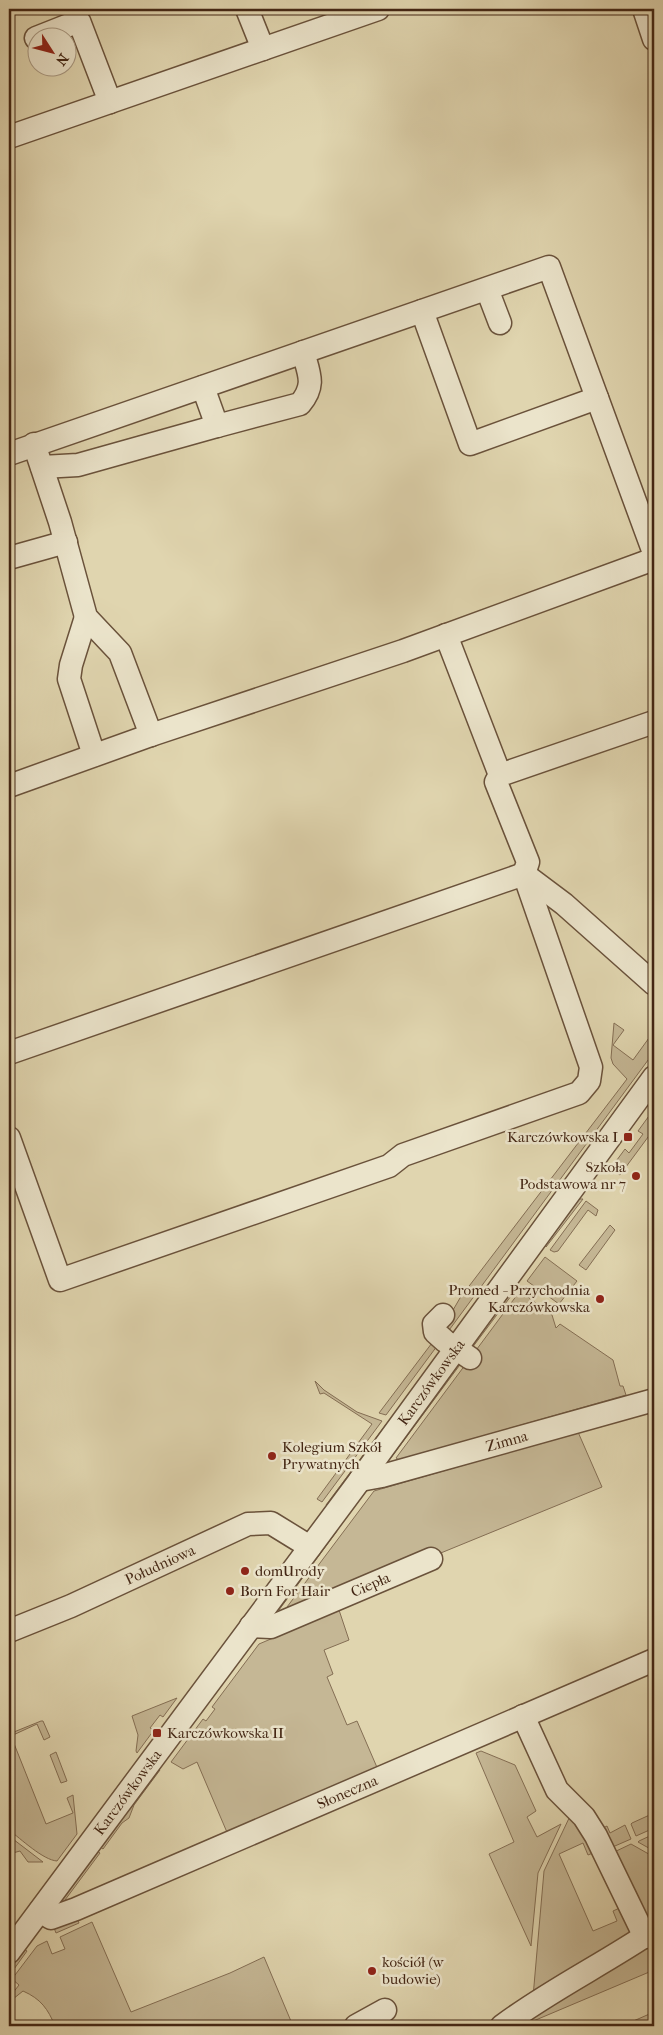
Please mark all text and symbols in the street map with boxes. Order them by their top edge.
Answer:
north arrow [28,28,78,78]
text: N [52,50,72,69]
place label: Karczówkowska I [507,1128,618,1146]
marker: Karczówkowska I [622,1131,634,1143]
place label: Szkoła Podstawowa nr 7 [519,1158,627,1193]
marker: Szkoła Podstawowa nr 7 [630,1170,642,1182]
place label: Promed - Przychodnia Karczówkowska [448,1281,591,1316]
marker: Promed - Przychodnia Karczówkowska [594,1293,606,1305]
street label: Karczówkowska [394,1335,469,1429]
street label: Zimna [484,1426,531,1456]
place label: Kolegium Szkół Prywatnych [282,1438,383,1473]
marker: Kolegium Szkół Prywatnych [266,1450,278,1462]
street label: Południowa [122,1540,199,1589]
place label: domUrody [255,1562,325,1580]
marker: domUrody [239,1565,251,1577]
street label: Ciepła [348,1568,394,1601]
place label: Born For Hair [240,1582,331,1600]
marker: Born For Hair [224,1585,236,1597]
place label: Karczówkowska II [167,1724,284,1742]
marker: Karczówkowska II [151,1727,163,1739]
street label: Karczówkowska [90,1745,166,1839]
street label: Słoneczna [314,1771,381,1813]
place label: kościół (w budowie) [381,1953,445,1988]
marker: kościół (w budowie) [366,1965,378,1977]

